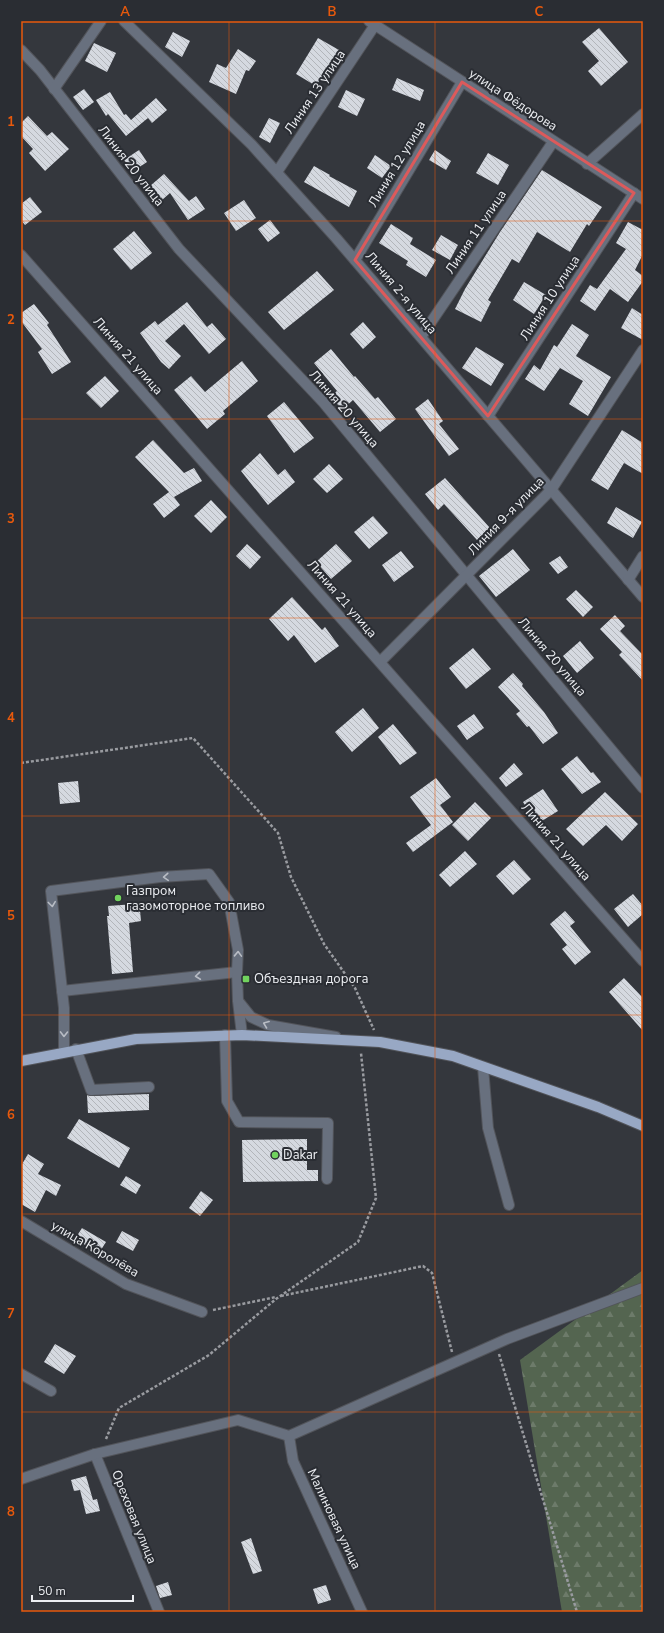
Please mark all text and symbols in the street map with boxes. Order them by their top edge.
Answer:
text: A [120,3,130,21]
text: B [328,3,337,21]
text: C [535,3,544,21]
street label: Линия 13 улица [280,46,350,138]
street label: улица Фёдорова [465,65,561,135]
text: 1 [7,113,15,131]
street label: Линия 12 улица [364,117,430,211]
street label: Линия 20 улица [94,122,168,210]
street label: Линия 11 улица [441,186,511,278]
street label: Линия 2-я улица [361,248,441,338]
street label: Линия 10 улица [516,252,584,344]
text: 2 [7,311,15,329]
street label: Линия 21 улица [89,313,167,399]
street label: Линия 20 улица [305,366,383,452]
street label: Линия 9-я улица [464,473,548,559]
text: 3 [7,510,15,528]
street label: Линия 21 улица [303,556,381,642]
street label: Линия 20 улица [514,614,590,700]
text: 4 [7,709,15,727]
street label: Линия 21 улица [517,799,595,885]
one-way arrow [163,872,169,881]
place label: Газпром газомоторное топливо [126,882,265,915]
marker: Газпром газомоторное топливо [113,893,123,903]
one-way arrow [47,901,56,907]
text: 5 [7,907,15,925]
one-way arrow [234,951,242,957]
place label: Объездная дорога [254,970,368,988]
one-way arrow [195,972,201,981]
marker: Объездная дорога [241,974,251,984]
one-way arrow [263,1021,270,1029]
one-way arrow [60,1031,68,1037]
text: 6 [7,1106,15,1124]
place label: Dakar [283,1146,318,1164]
marker: Dakar [270,1150,280,1160]
street label: улица Королёва [48,1217,142,1281]
text: 7 [7,1305,15,1323]
street label: Малиновая улица [303,1466,365,1572]
street label: Ореховая улица [107,1467,161,1567]
text: 8 [7,1503,15,1521]
scale bar [32,1577,133,1603]
text: 50 m [38,1583,66,1599]

